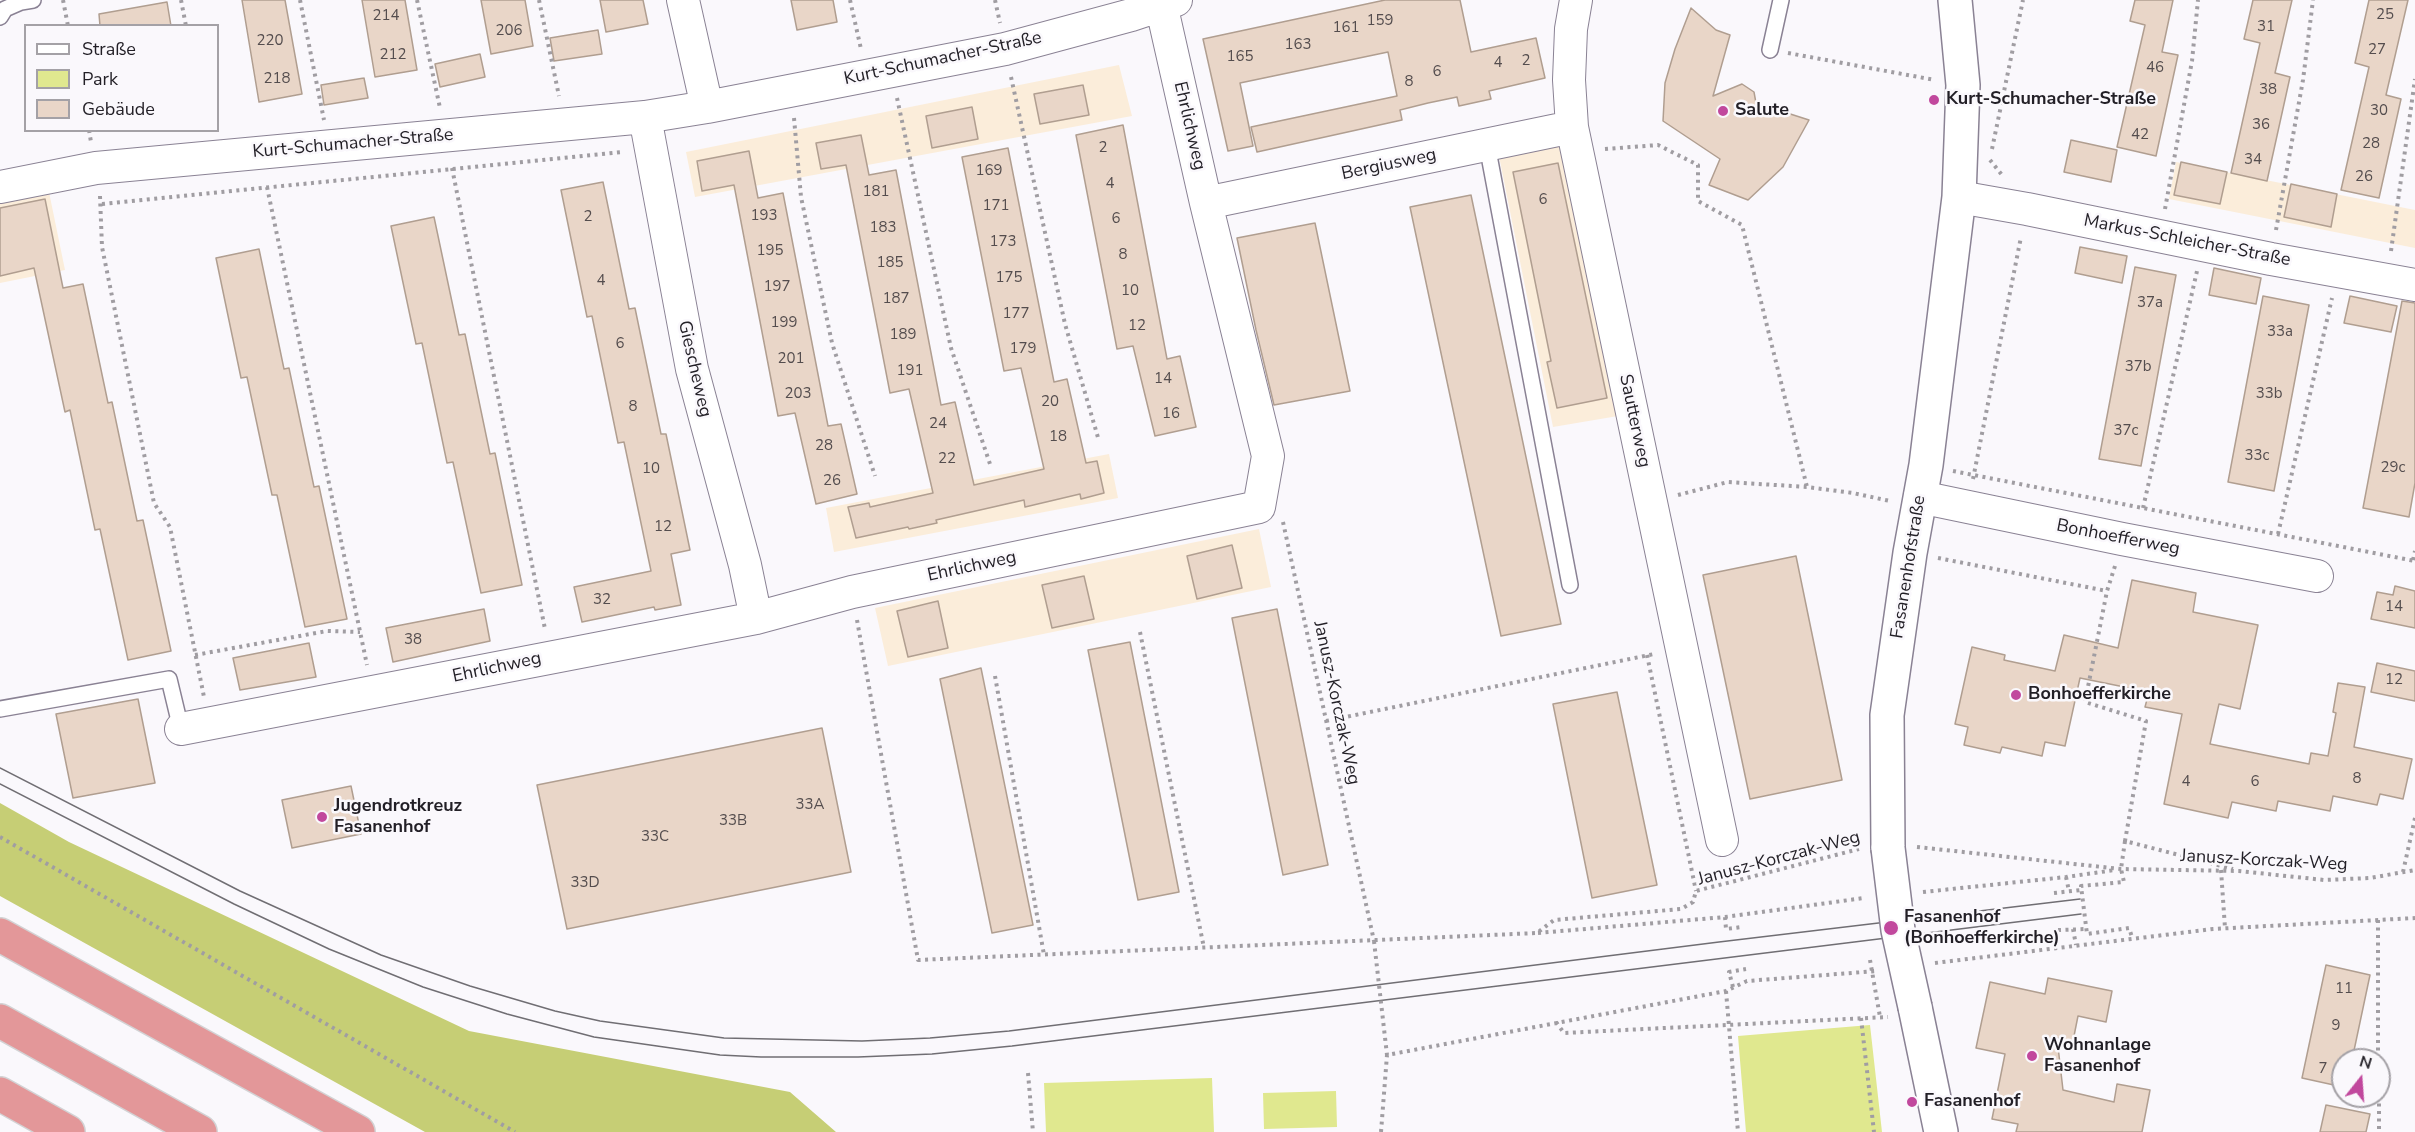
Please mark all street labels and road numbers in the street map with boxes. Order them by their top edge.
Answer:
street label: Kurt-Schumacher-Straße [842,27,1044,91]
street label: Ehrlichweg [1168,80,1210,172]
street label: Kurt-Schumacher-Straße [252,124,454,164]
street label: Bergiusweg [1340,144,1438,186]
street label: Markus-Schleicher-Straße [2082,210,2292,272]
street label: Giescheweg [672,319,716,419]
street label: Sautterweg [1614,372,1654,470]
street label: Fasanenhofstraße [1887,494,1931,640]
street label: Bonhoefferweg [2054,515,2182,561]
street label: Ehrlichweg [926,547,1018,587]
street label: Janusz-Korczak-Weg [1308,619,1364,787]
street label: Ehrlichweg [451,648,543,688]
street label: Janusz-Korczak-Weg [1695,827,1863,891]
street label: Janusz-Korczak-Weg [2180,846,2348,876]

